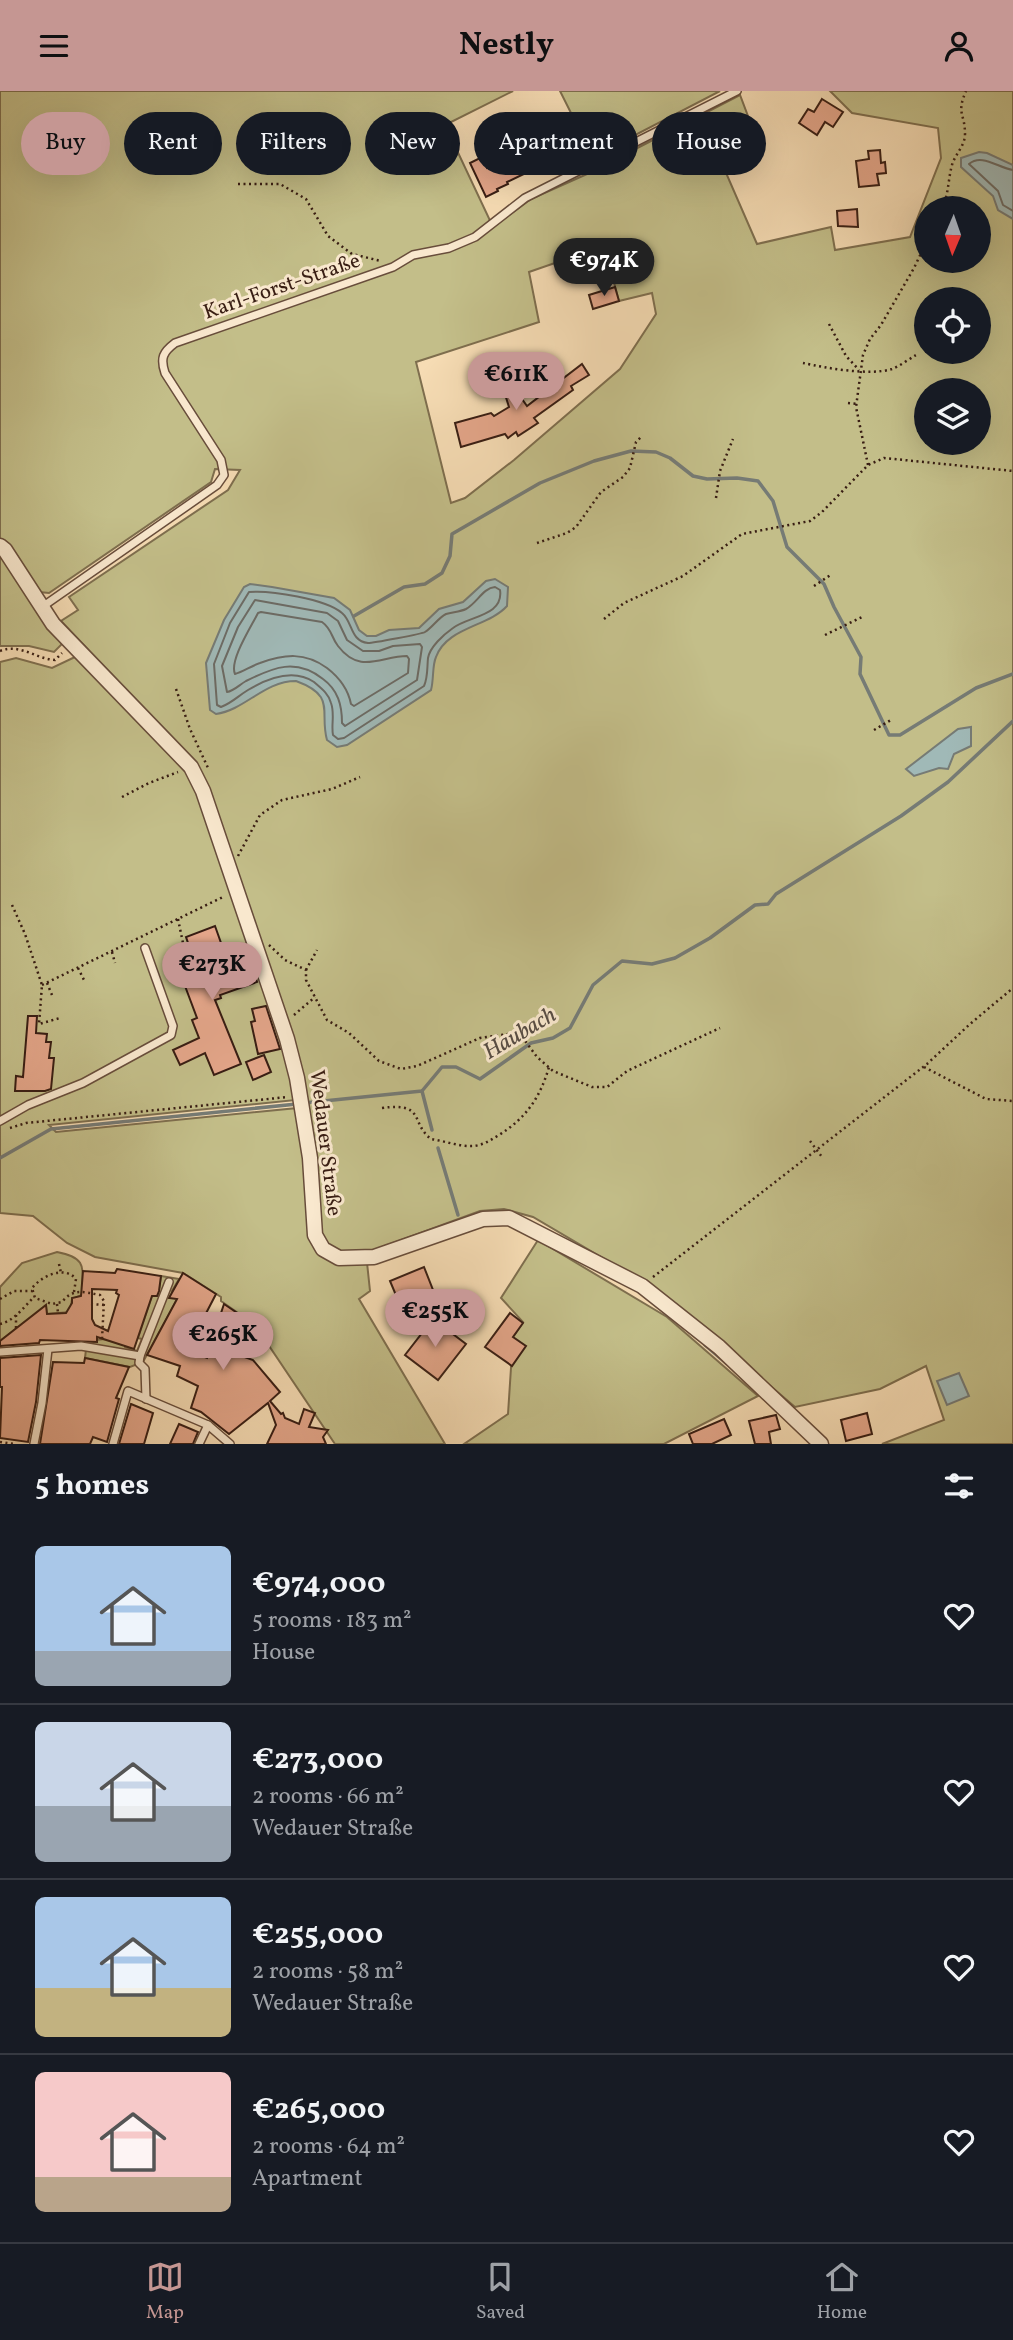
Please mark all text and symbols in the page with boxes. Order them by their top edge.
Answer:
text: Nestly [459,24,554,68]
icon: menu [35,27,73,65]
icon: person [940,27,978,65]
chip: Buy [21,112,110,175]
chip: Rent [124,112,222,175]
chip: Filters [236,112,351,175]
chip: New [365,112,460,175]
chip: Apartment [474,112,638,175]
chip: House [652,112,766,175]
north arrow [914,196,990,273]
map controls [914,196,991,455]
pin: €974K [555,239,653,298]
text: €974K [569,245,639,277]
street label: Karl-Forst-Straße [200,247,364,327]
button: locate [914,287,991,364]
pin: €611K [467,353,565,412]
text: €611K [484,359,548,391]
button: layers [914,378,991,455]
pin: €273K [163,943,261,1002]
text: €273K [178,949,246,981]
water label: Haubach [477,1000,563,1068]
street label: Wedauer Straße [302,1068,348,1218]
pin: €255K [386,1289,484,1349]
text: €255K [401,1296,469,1328]
pin: €265K [174,1313,272,1372]
text: €265K [188,1319,258,1351]
text: 5 homes [35,1465,149,1507]
icon: filters [940,1467,978,1505]
text: €974,000 [252,1563,386,1605]
icon: home [91,1574,175,1658]
icon: heart [940,1597,978,1635]
text: 5 rooms · 183 m² [252,1605,412,1637]
text: House [252,1637,315,1669]
text: €273,000 [252,1739,383,1781]
icon: home [91,1750,175,1834]
icon: heart [940,1773,978,1811]
text: 2 rooms · 66 m² [252,1781,404,1813]
text: Wedauer Straße [252,1813,413,1845]
text: €255,000 [252,1914,383,1956]
icon: home [91,1925,175,2009]
icon: heart [940,1948,978,1986]
text: 2 rooms · 58 m² [252,1956,403,1988]
text: Wedauer Straße [252,1988,413,2020]
text: €265,000 [252,2089,385,2131]
icon: home [91,2100,175,2184]
icon: heart [940,2123,978,2161]
text: 2 rooms · 64 m² [252,2131,405,2163]
text: Apartment [252,2163,363,2195]
tab: Map [146,2258,184,2326]
tab: Saved [476,2258,525,2326]
tab: Home [817,2258,867,2326]

